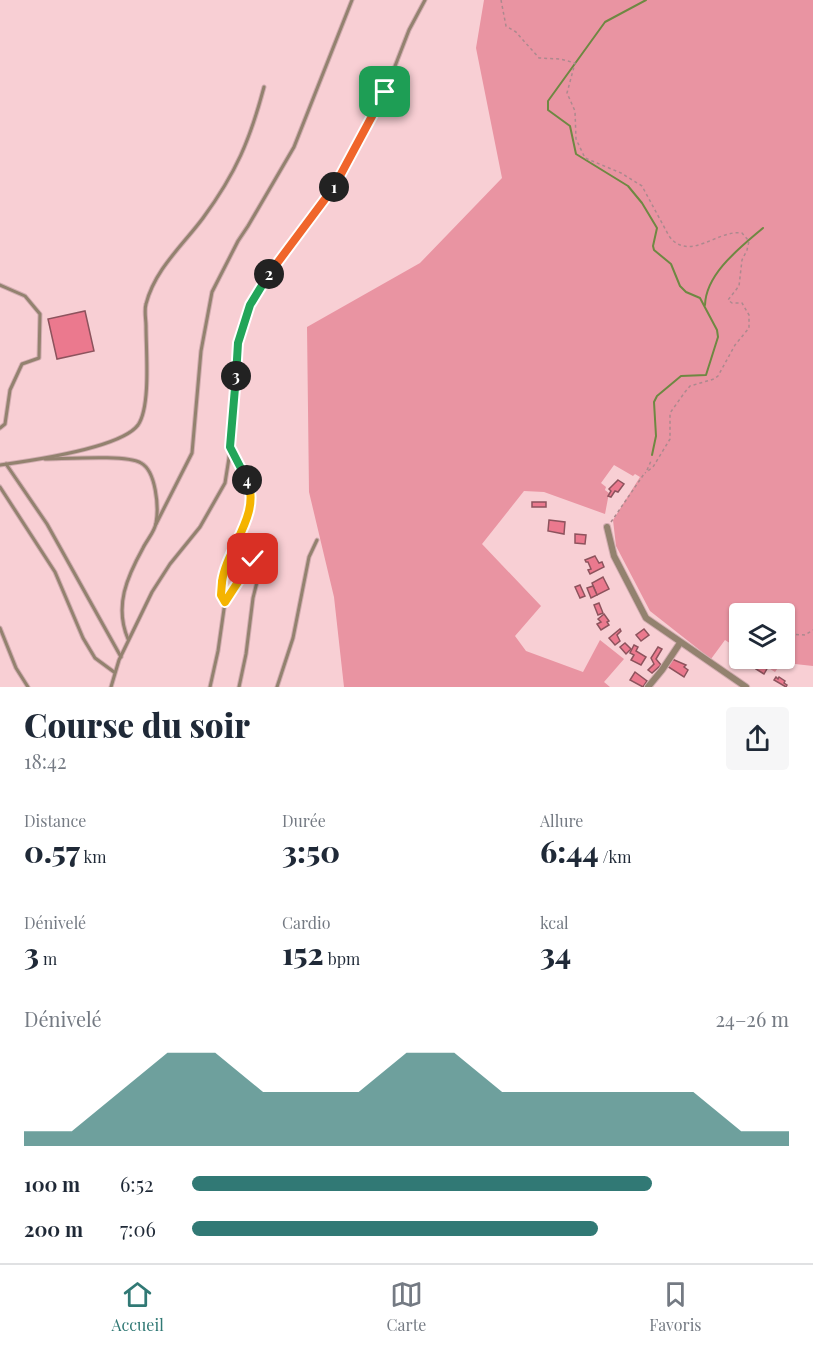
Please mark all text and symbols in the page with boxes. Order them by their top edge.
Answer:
pin [359,66,410,117]
icon: arrive [368,75,401,108]
pin: 1 [319,172,349,202]
text: 1 [331,176,337,197]
pin: 2 [254,259,284,289]
text: 2 [265,263,273,284]
pin: 3 [221,361,251,391]
text: 3 [232,365,240,386]
pin: 4 [232,465,262,495]
text: 4 [243,469,251,490]
pin [227,533,278,584]
icon: check [236,542,269,575]
map controls [729,603,795,669]
button: layers [729,603,795,669]
text: Course du soir [24,702,250,746]
button: share [726,707,789,770]
text: 18:42 [24,747,67,774]
text: Distance [24,810,86,831]
text: Durée [282,810,326,831]
text: Allure [540,810,583,831]
text: 0.57 [24,831,80,871]
text: 3:50 [282,831,340,871]
text: 6:44 [540,831,599,871]
text: km [80,846,106,867]
text: /km [599,846,632,867]
text: Dénivelé [24,912,86,933]
text: Cardio [282,912,331,933]
text: kcal [540,912,569,933]
text: 3 [24,933,39,973]
text: 152 [282,933,324,973]
text: 34 [540,933,571,973]
text: m [39,948,57,969]
text: bpm [324,948,360,969]
text: Dénivelé [24,1005,102,1032]
text: 24–26 m [715,1005,789,1032]
text: 100 m [24,1170,80,1197]
text: 6:52 [120,1170,154,1197]
text: 200 m [24,1215,83,1242]
text: 7:06 [120,1215,156,1242]
tab: Accueil [111,1278,164,1335]
tab: Carte [387,1278,426,1335]
tab: Favoris [649,1278,702,1335]

